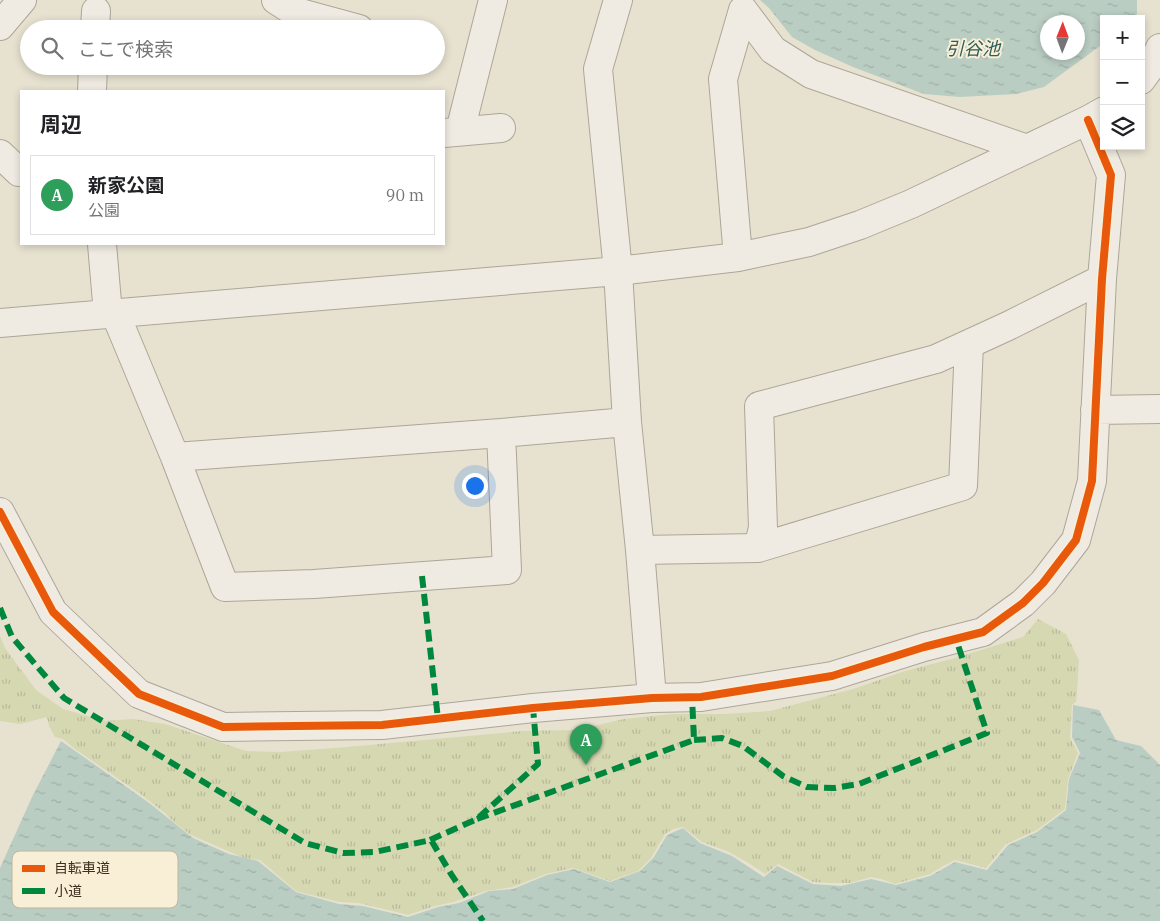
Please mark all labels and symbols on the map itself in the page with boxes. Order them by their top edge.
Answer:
north arrow [1040,15,1085,60]
water label: 引谷池 [946,37,1002,60]
your location [462,473,488,499]
pin: A [570,724,602,765]
legend [12,851,178,908]
text: 自転車道 [54,859,110,877]
text: 小道 [54,882,82,900]

